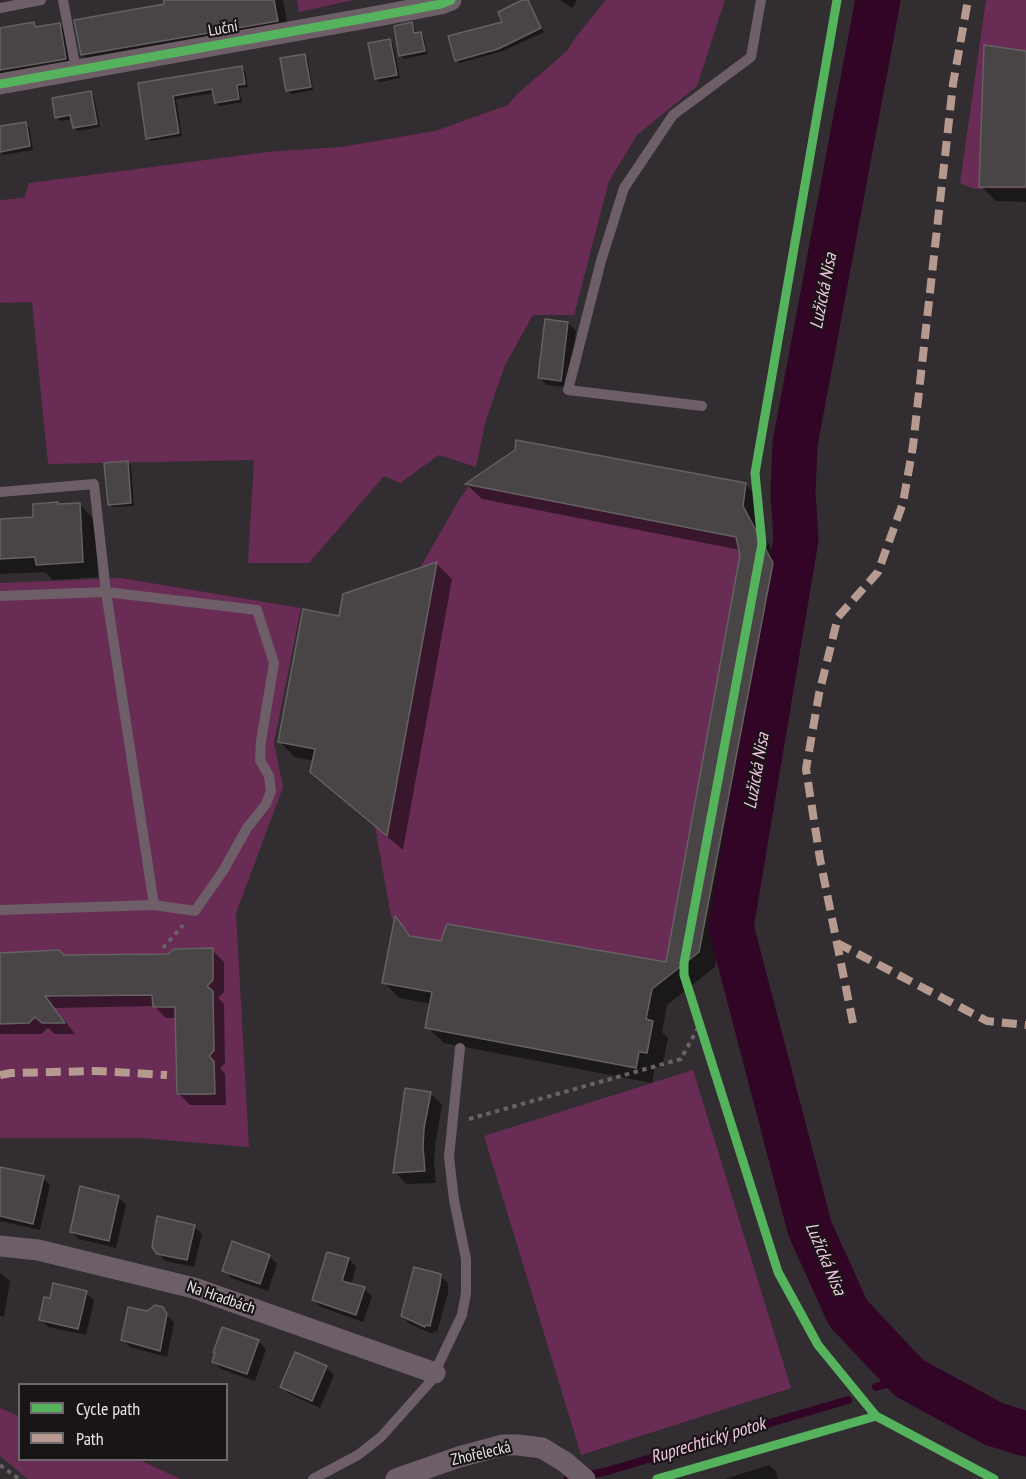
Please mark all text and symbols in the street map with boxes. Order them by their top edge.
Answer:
street label: Luční [207,17,239,41]
water label: Lužická Nisa [806,251,842,331]
water label: Lužická Nisa [740,731,774,811]
water label: Lužická Nisa [800,1219,850,1299]
street label: Na Hradbách [184,1277,258,1319]
legend [18,1383,228,1461]
text: Cycle path [76,1397,140,1420]
water label: Ruprechtický potok [648,1413,768,1469]
text: Path [76,1427,104,1450]
street label: Zhořelecká [449,1438,513,1470]

